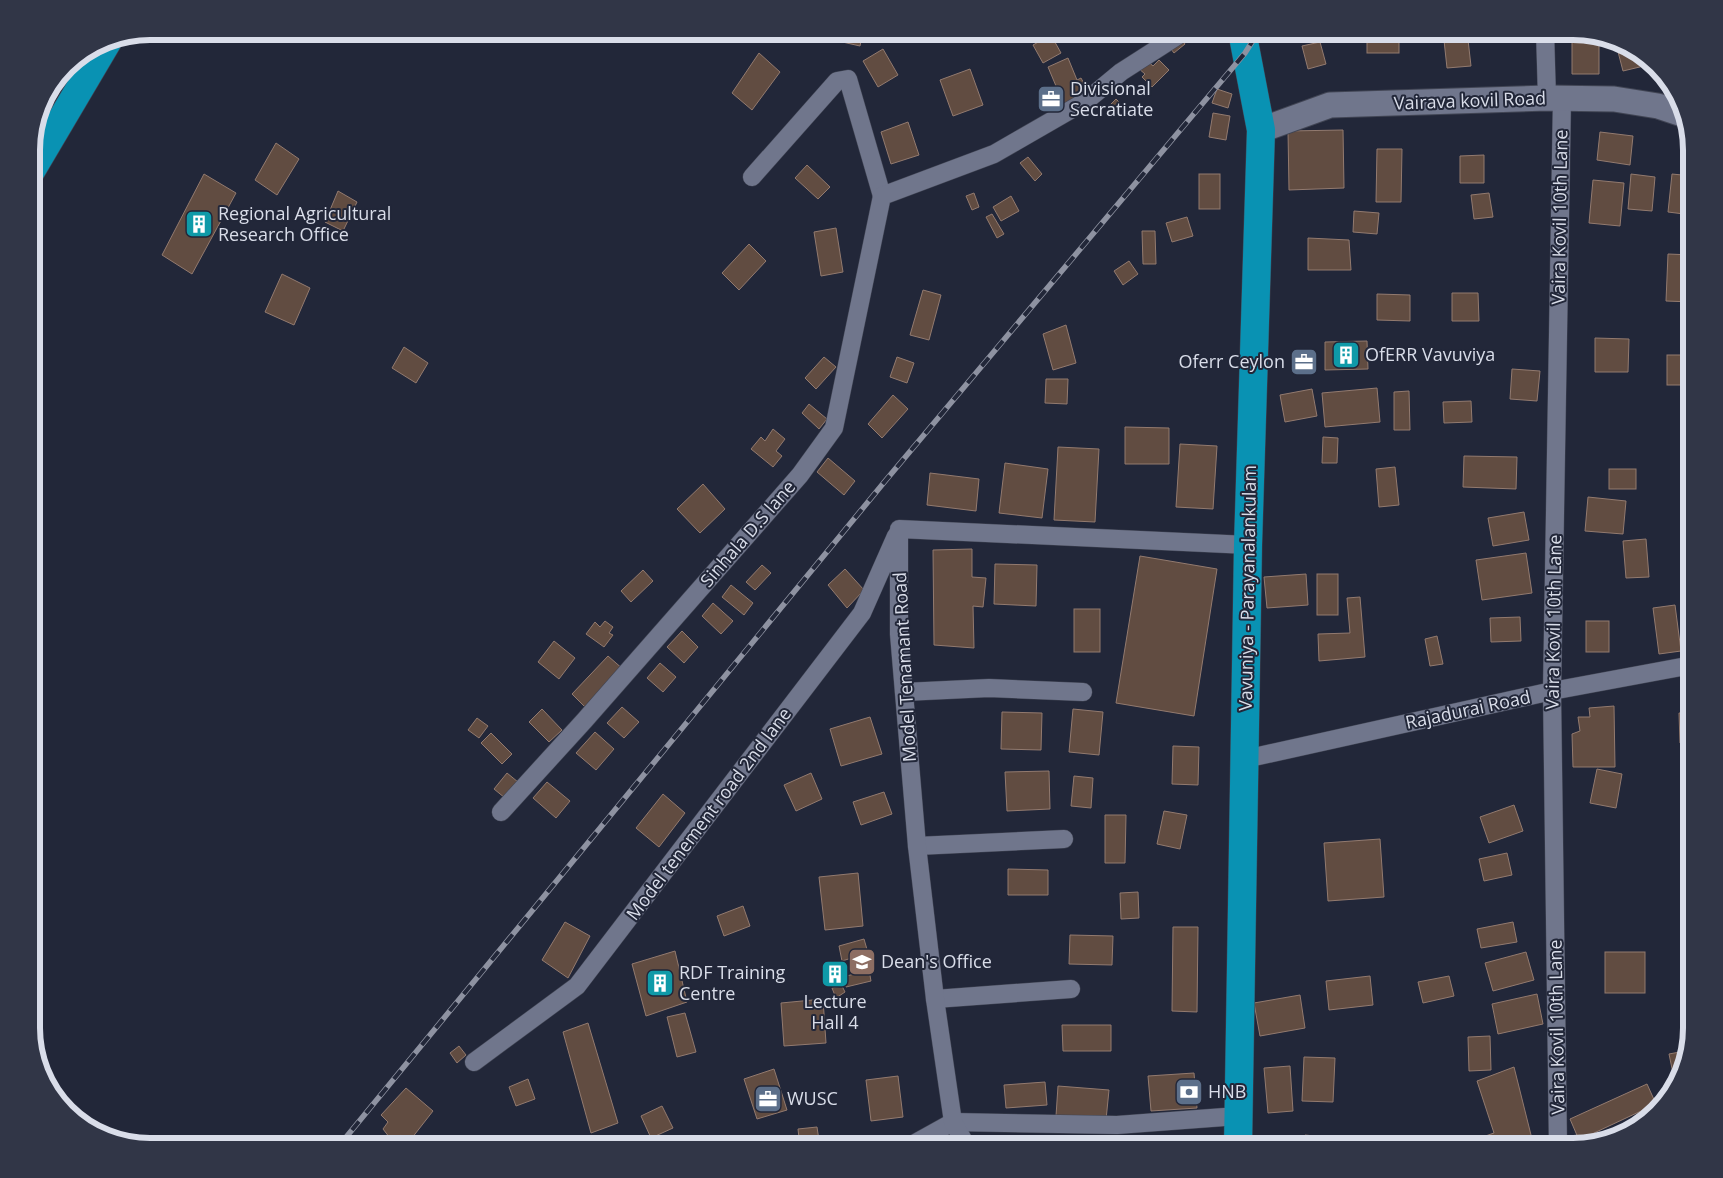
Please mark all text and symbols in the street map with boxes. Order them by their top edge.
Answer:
place label: Divisional Secratiate [1070,76,1153,121]
office icon: Divisional Secratiate [1036,84,1066,114]
street label: Vairava kovil Road [1393,85,1546,115]
street label: Vaira Kovil 10th Lane [1545,129,1573,305]
place label: Regional Agricultural Research Office [218,201,391,246]
building icon: Regional Agricultural Research Office [184,209,214,239]
building icon: OfERR Vavuviya [1331,340,1361,370]
place label: OfERR Vavuviya [1365,342,1495,366]
office icon: Oferr Ceylon [1289,347,1319,377]
place label: Oferr Ceylon [1179,349,1285,373]
street label: Vavuniya - Parayanalankulam [1233,465,1261,711]
street label: Sinhala D.S lane [694,475,800,592]
street label: Vaira Kovil 10th Lane [1539,534,1567,710]
street label: Model Tenamant Road [887,571,921,763]
street label: Rajadurai Road [1403,684,1533,734]
street label: Model tenement road 2nd lane [620,702,796,925]
street label: Vaira Kovil 10th Lane [1542,939,1570,1115]
school or university icon: Dean's Office [847,947,877,977]
place label: Dean's Office [881,949,992,973]
building icon: Lecture Hall 4 [820,959,850,989]
place label: RDF Training Centre [679,960,786,1005]
building icon: RDF Training Centre [645,968,675,998]
place label: Lecture Hall 4 [803,989,867,1034]
bank icon: HNB [1174,1077,1204,1107]
place label: HNB [1208,1079,1246,1103]
office icon: WUSC [753,1084,783,1114]
place label: WUSC [787,1086,838,1110]

